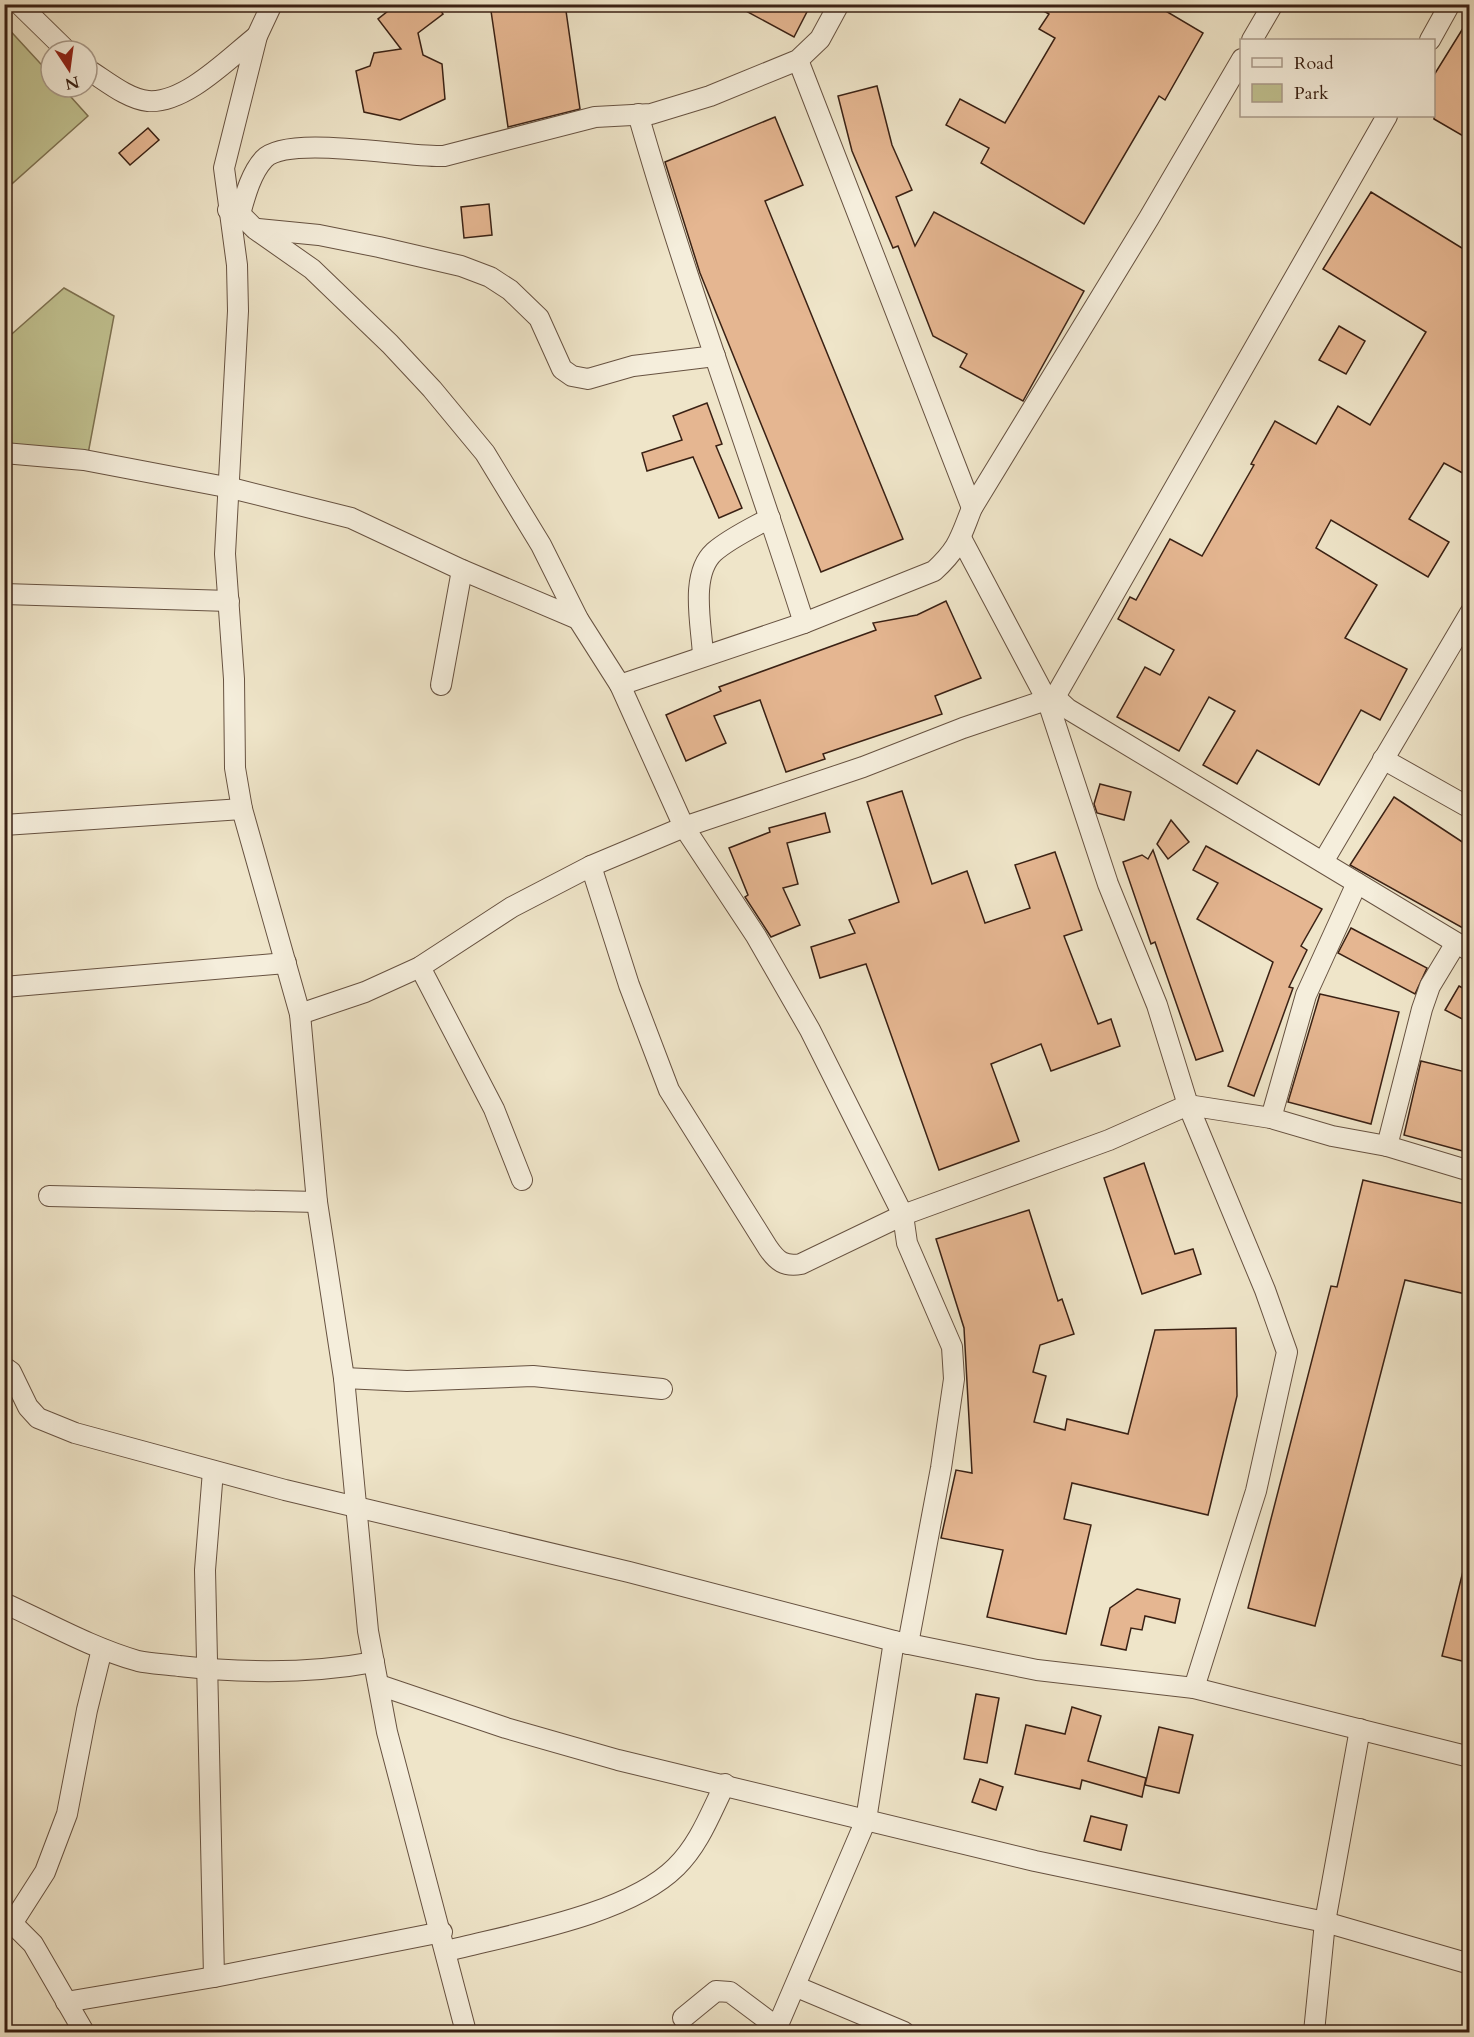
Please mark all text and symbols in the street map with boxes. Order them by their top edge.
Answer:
north arrow [39,39,99,99]
legend [1240,39,1435,117]
text: Road [1294,51,1334,76]
text: N [63,70,81,95]
text: Park [1294,81,1329,106]

